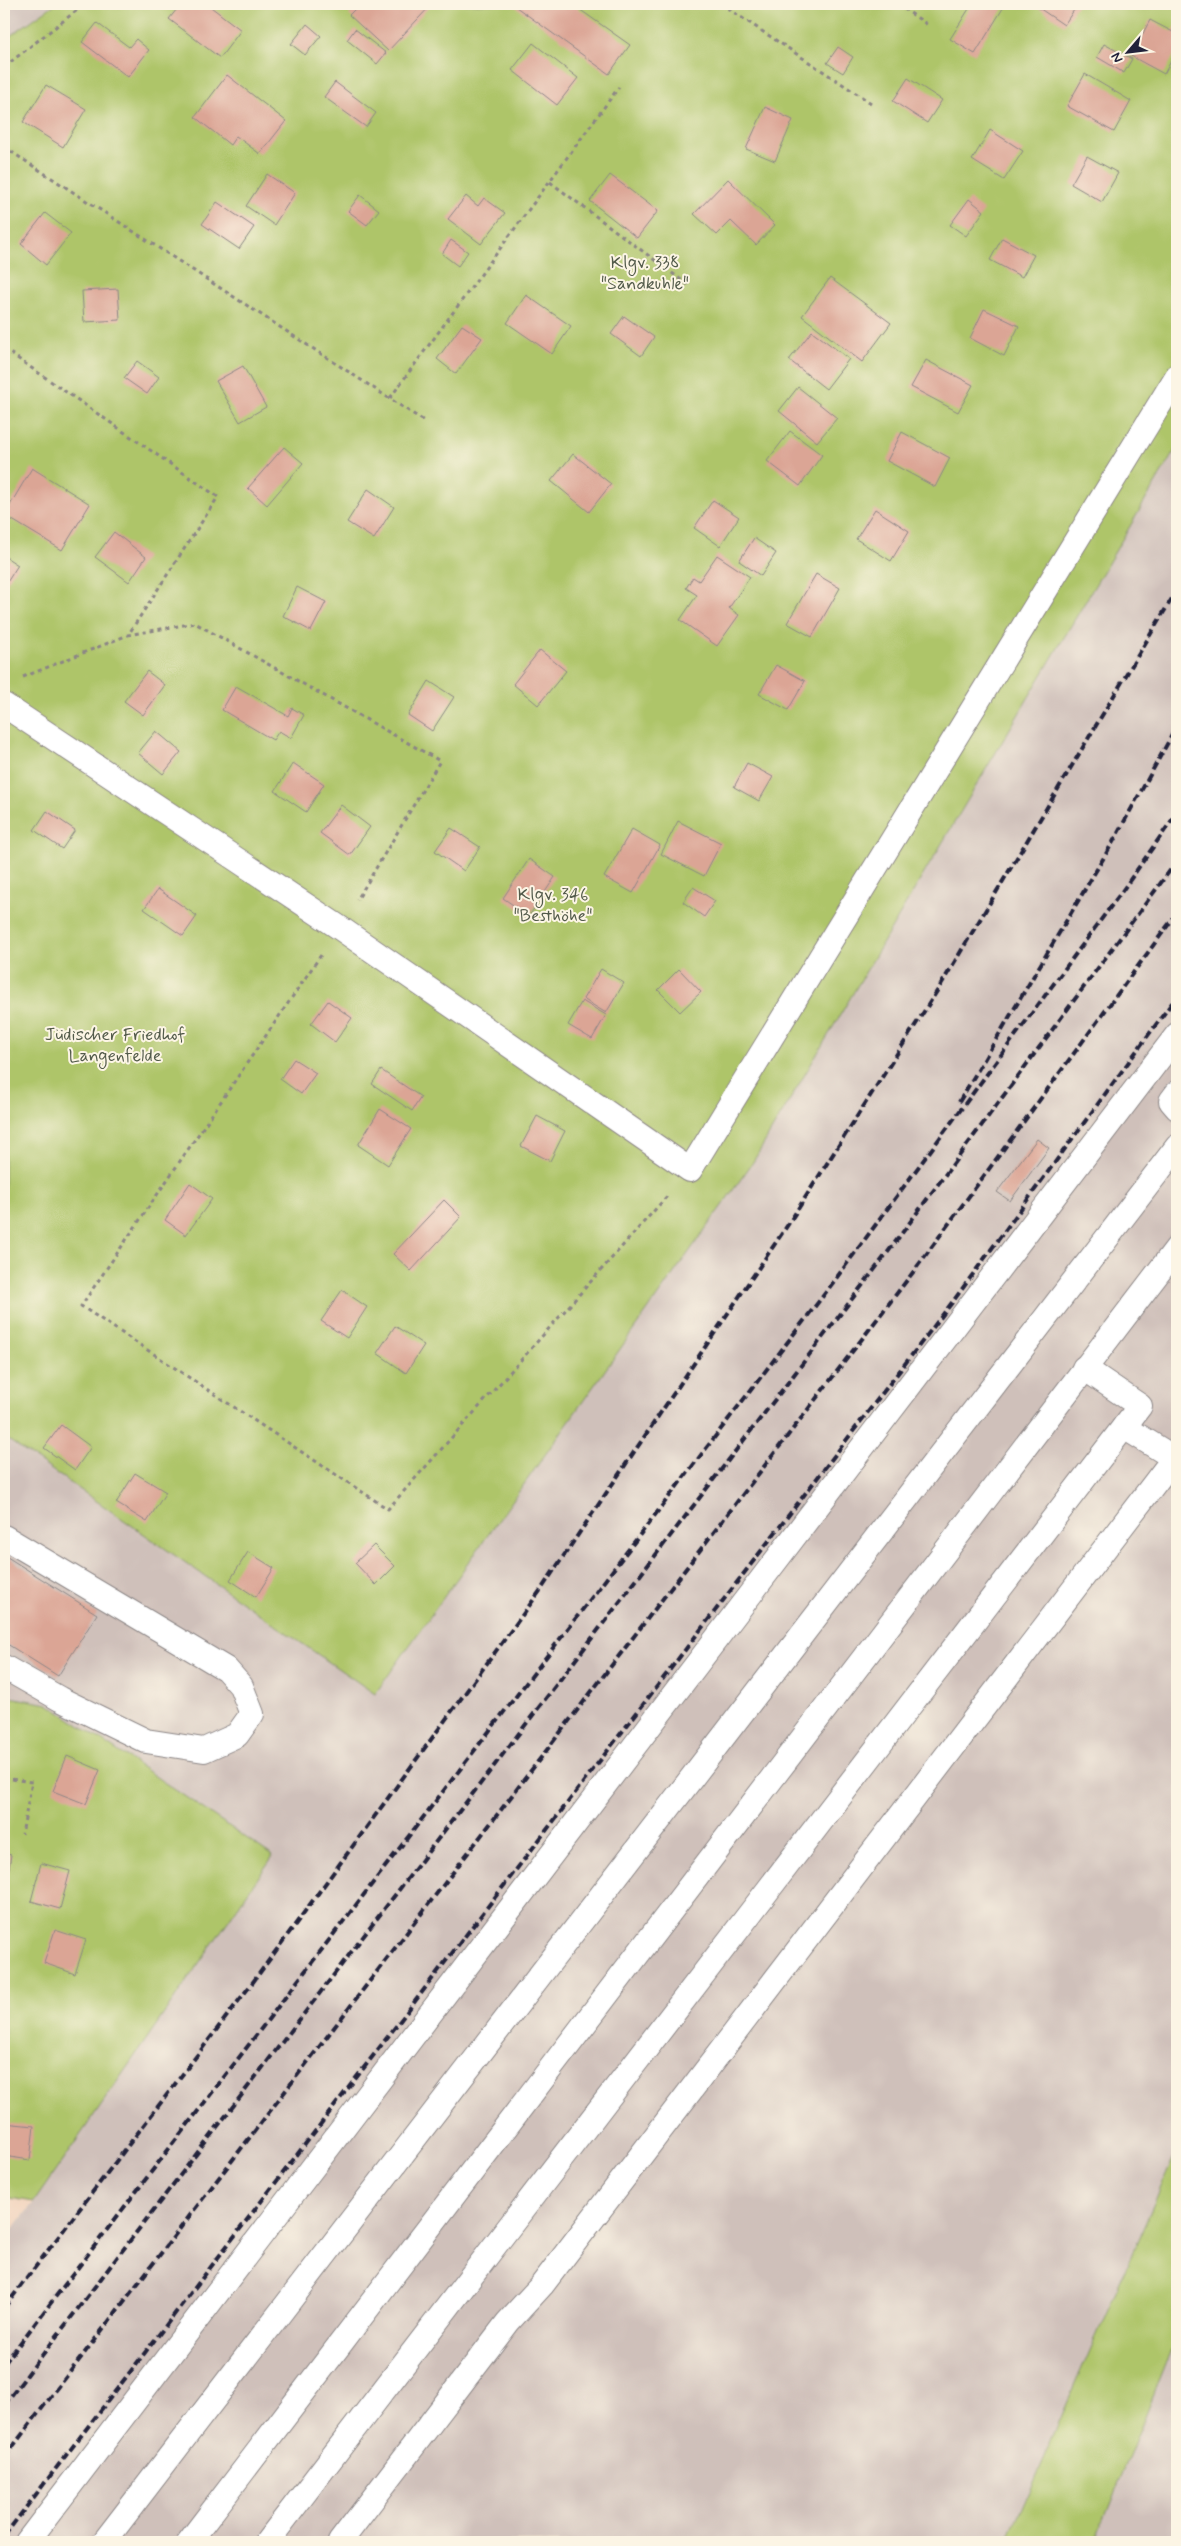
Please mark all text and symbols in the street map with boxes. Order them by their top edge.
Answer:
north arrow [1104,28,1154,78]
text: N [1107,49,1128,66]
park label: Klgv. 338 "Sandkuhle" [601,251,689,296]
park label: Klgv. 346 "Besthöhe" [514,883,592,928]
park label: Jüdischer Friedhof Langenfelde [45,1023,185,1069]

